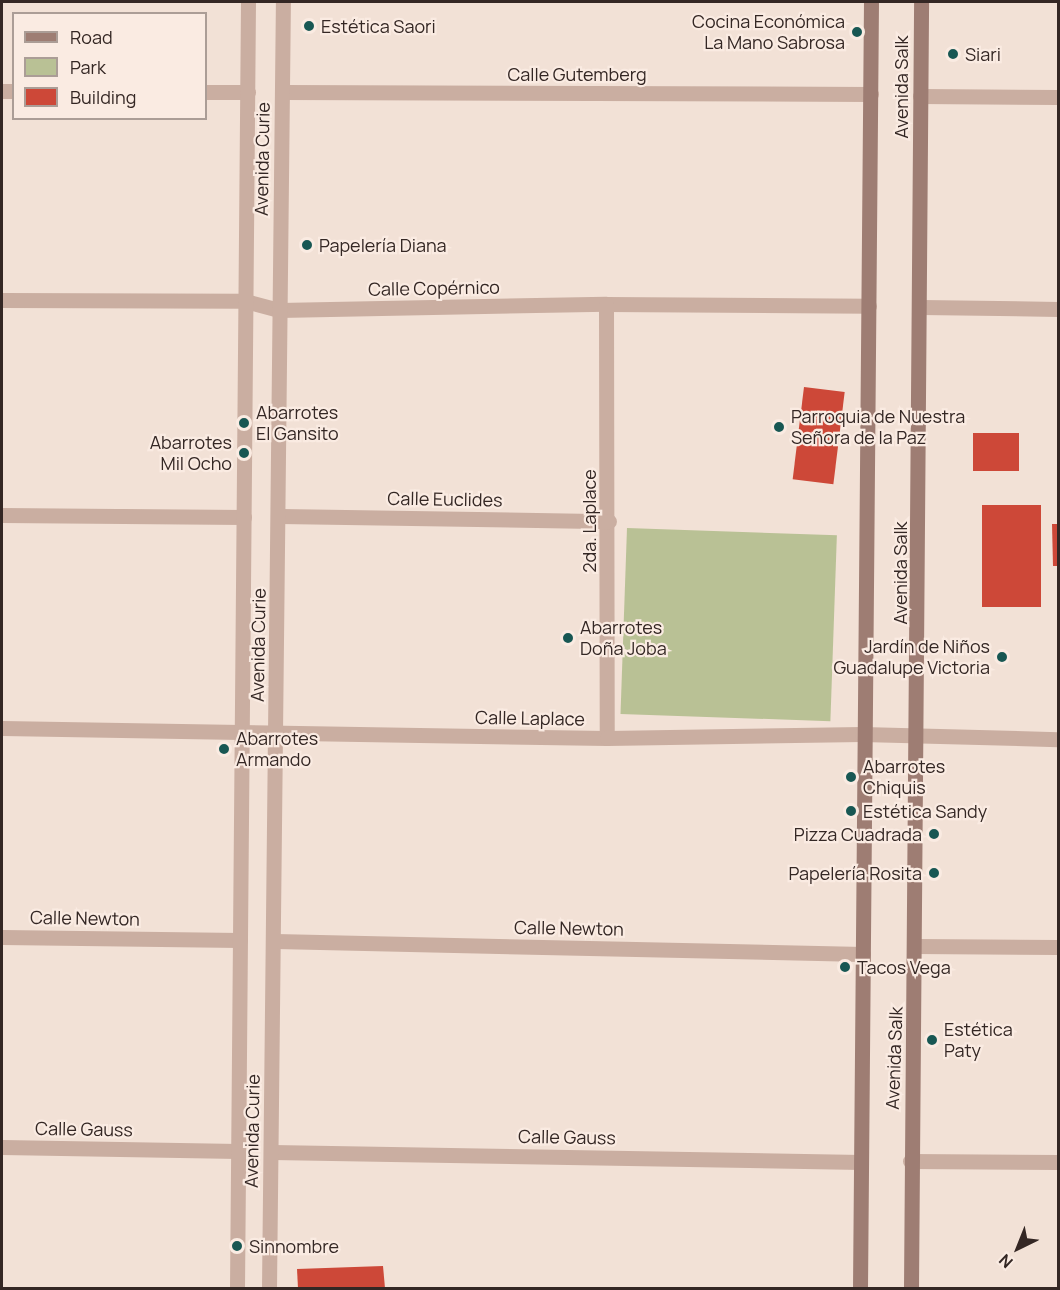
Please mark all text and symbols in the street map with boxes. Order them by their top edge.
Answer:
place label: Cocina Económica La Mano Sabrosa [692,11,845,54]
legend [12,12,207,120]
place label: Estética Saori [321,15,436,37]
marker: Estética Saori [302,19,316,33]
text: Road [70,25,113,49]
marker: Cocina Económica La Mano Sabrosa [850,25,864,39]
street label: Avenida Salk [890,35,912,139]
place label: Siari [965,43,1001,65]
marker: Siari [946,47,960,61]
text: Park [70,55,106,79]
street label: Calle Gutemberg [507,63,647,85]
text: Building [70,85,136,109]
street label: Avenida Curie [250,102,274,216]
place label: Papelería Diana [319,234,447,256]
marker: Papelería Diana [300,238,314,252]
street label: Calle Copérnico [368,276,500,300]
place label: Abarrotes El Gansito [256,402,339,444]
place label: Parroquia de Nuestra Señora de la Paz [791,406,965,448]
marker: Abarrotes El Gansito [237,416,251,430]
marker: Parroquia de Nuestra Señora de la Paz [772,420,786,434]
place label: Abarrotes Mil Ocho [150,432,232,474]
marker: Abarrotes Mil Ocho [237,446,251,460]
street label: 2da. Laplace [578,469,600,573]
street label: Calle Euclides [387,487,503,511]
street label: Avenida Salk [889,521,911,625]
street label: Avenida Curie [246,588,270,702]
place label: Abarrotes Doña Joba [580,617,667,660]
marker: Abarrotes Doña Joba [561,631,575,645]
place label: Jardín de Niños Guadalupe Victoria [833,636,990,678]
marker: Jardín de Niños Guadalupe Victoria [995,650,1009,664]
street label: Calle Laplace [475,706,585,730]
place label: Abarrotes Armando [236,728,318,771]
marker: Abarrotes Armando [217,742,231,756]
place label: Abarrotes Chiquis [863,756,945,798]
marker: Abarrotes Chiquis [844,770,858,784]
place label: Estética Sandy [863,800,987,822]
marker: Estética Sandy [844,804,858,818]
place label: Pizza Cuadrada [794,823,922,845]
marker: Pizza Cuadrada [927,827,941,841]
place label: Papelería Rosita [789,862,922,884]
marker: Papelería Rosita [927,866,941,880]
street label: Calle Newton [30,906,140,930]
street label: Calle Newton [514,916,624,940]
place label: Tacos Vega [857,956,951,978]
marker: Tacos Vega [838,960,852,974]
street label: Avenida Salk [881,1006,907,1110]
place label: Estética Paty [944,1019,1013,1062]
marker: Estética Paty [925,1033,939,1047]
street label: Avenida Curie [240,1074,264,1188]
street label: Calle Gauss [35,1117,133,1141]
street label: Calle Gauss [518,1125,616,1149]
north arrow [988,1218,1048,1278]
place label: Sinnombre [249,1235,339,1257]
marker: Sinnombre [230,1239,244,1253]
text: N [994,1249,1017,1273]

